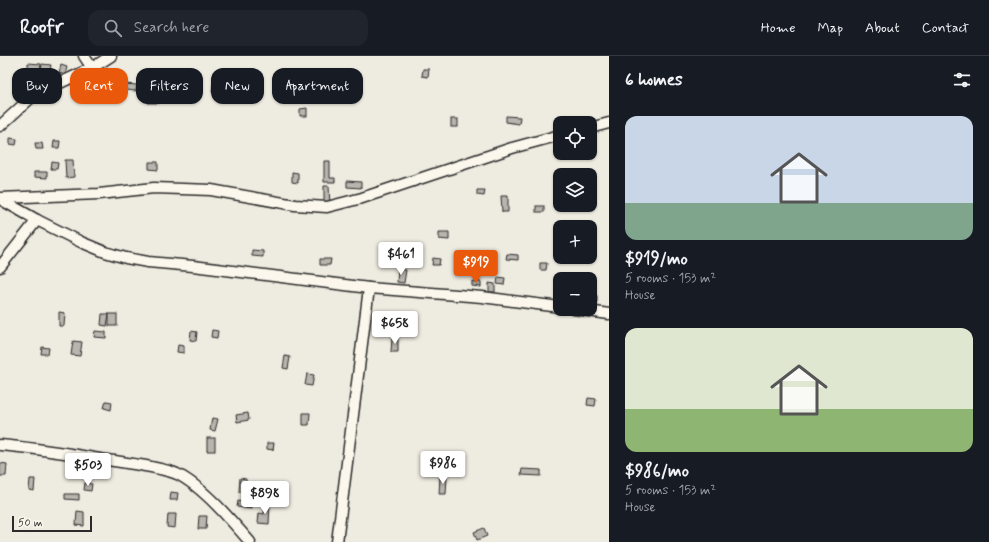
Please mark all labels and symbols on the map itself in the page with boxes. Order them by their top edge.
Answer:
pin: $461 [377,242,425,276]
pin: $919 [452,250,500,284]
pin: $658 [371,311,419,345]
pin: $986 [419,451,467,485]
pin: $503 [64,453,112,487]
pin: $898 [241,481,289,515]
scale bar [12,514,92,533]

